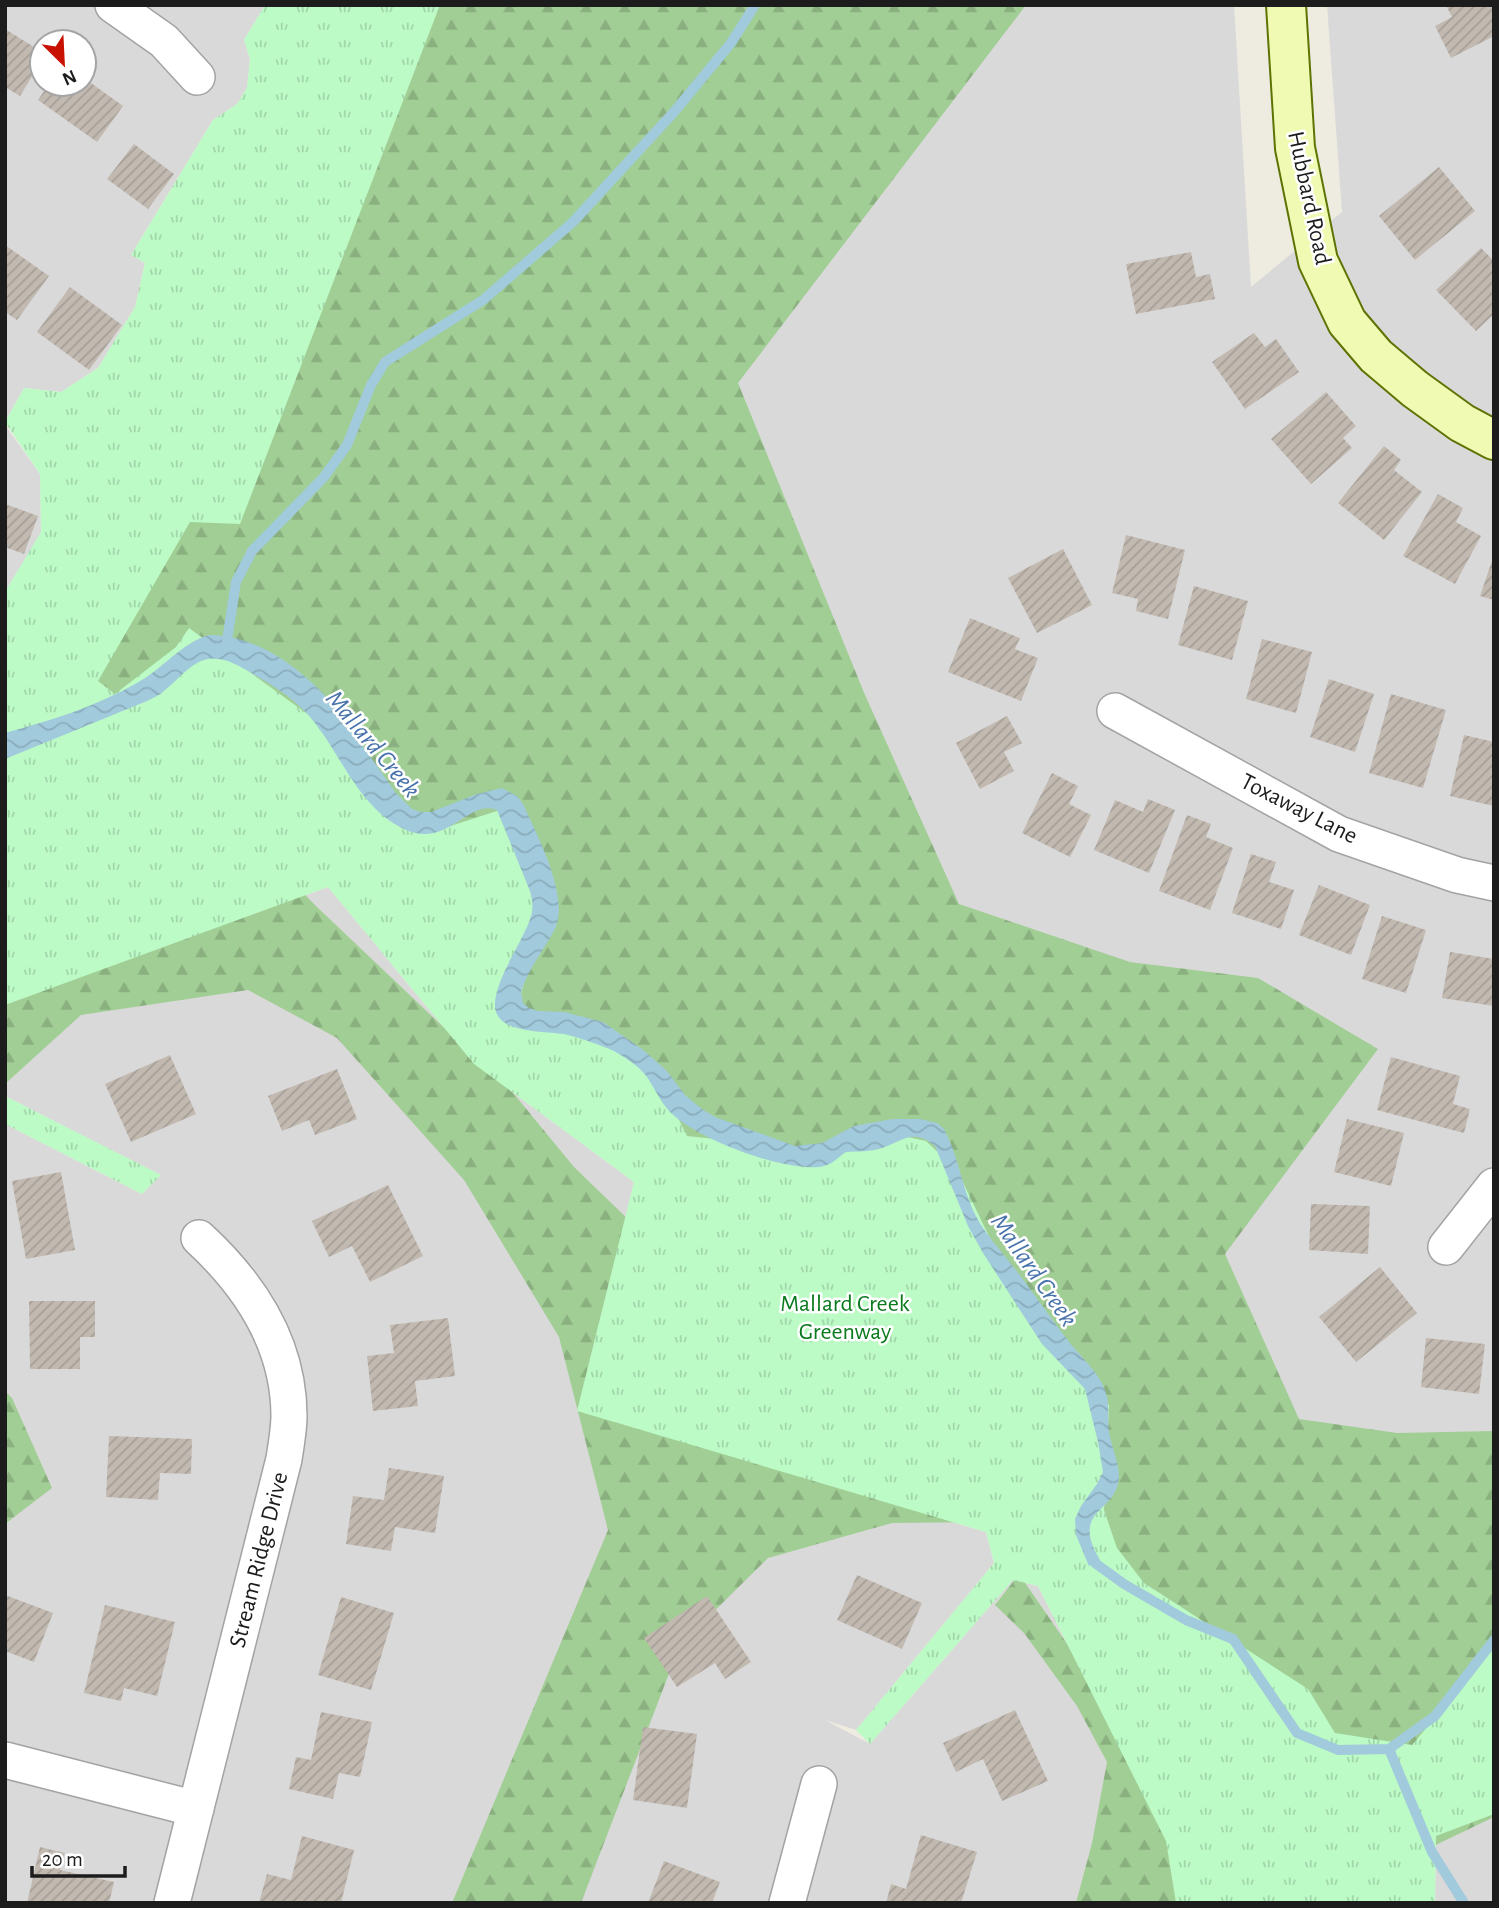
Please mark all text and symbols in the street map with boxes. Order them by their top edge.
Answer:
north arrow [28,28,98,98]
text: N [59,66,79,89]
street label: Hubbard Road [1283,129,1335,267]
water label: Mallard Creek [321,685,425,803]
street label: Toxaway Lane [1237,769,1361,849]
water label: Mallard Creek [986,1209,1082,1331]
park label: Mallard Creek Greenway [780,1292,910,1344]
street label: Stream Ridge Drive [226,1470,292,1650]
scale bar [32,1834,124,1878]
text: 20 m [42,1849,83,1870]

